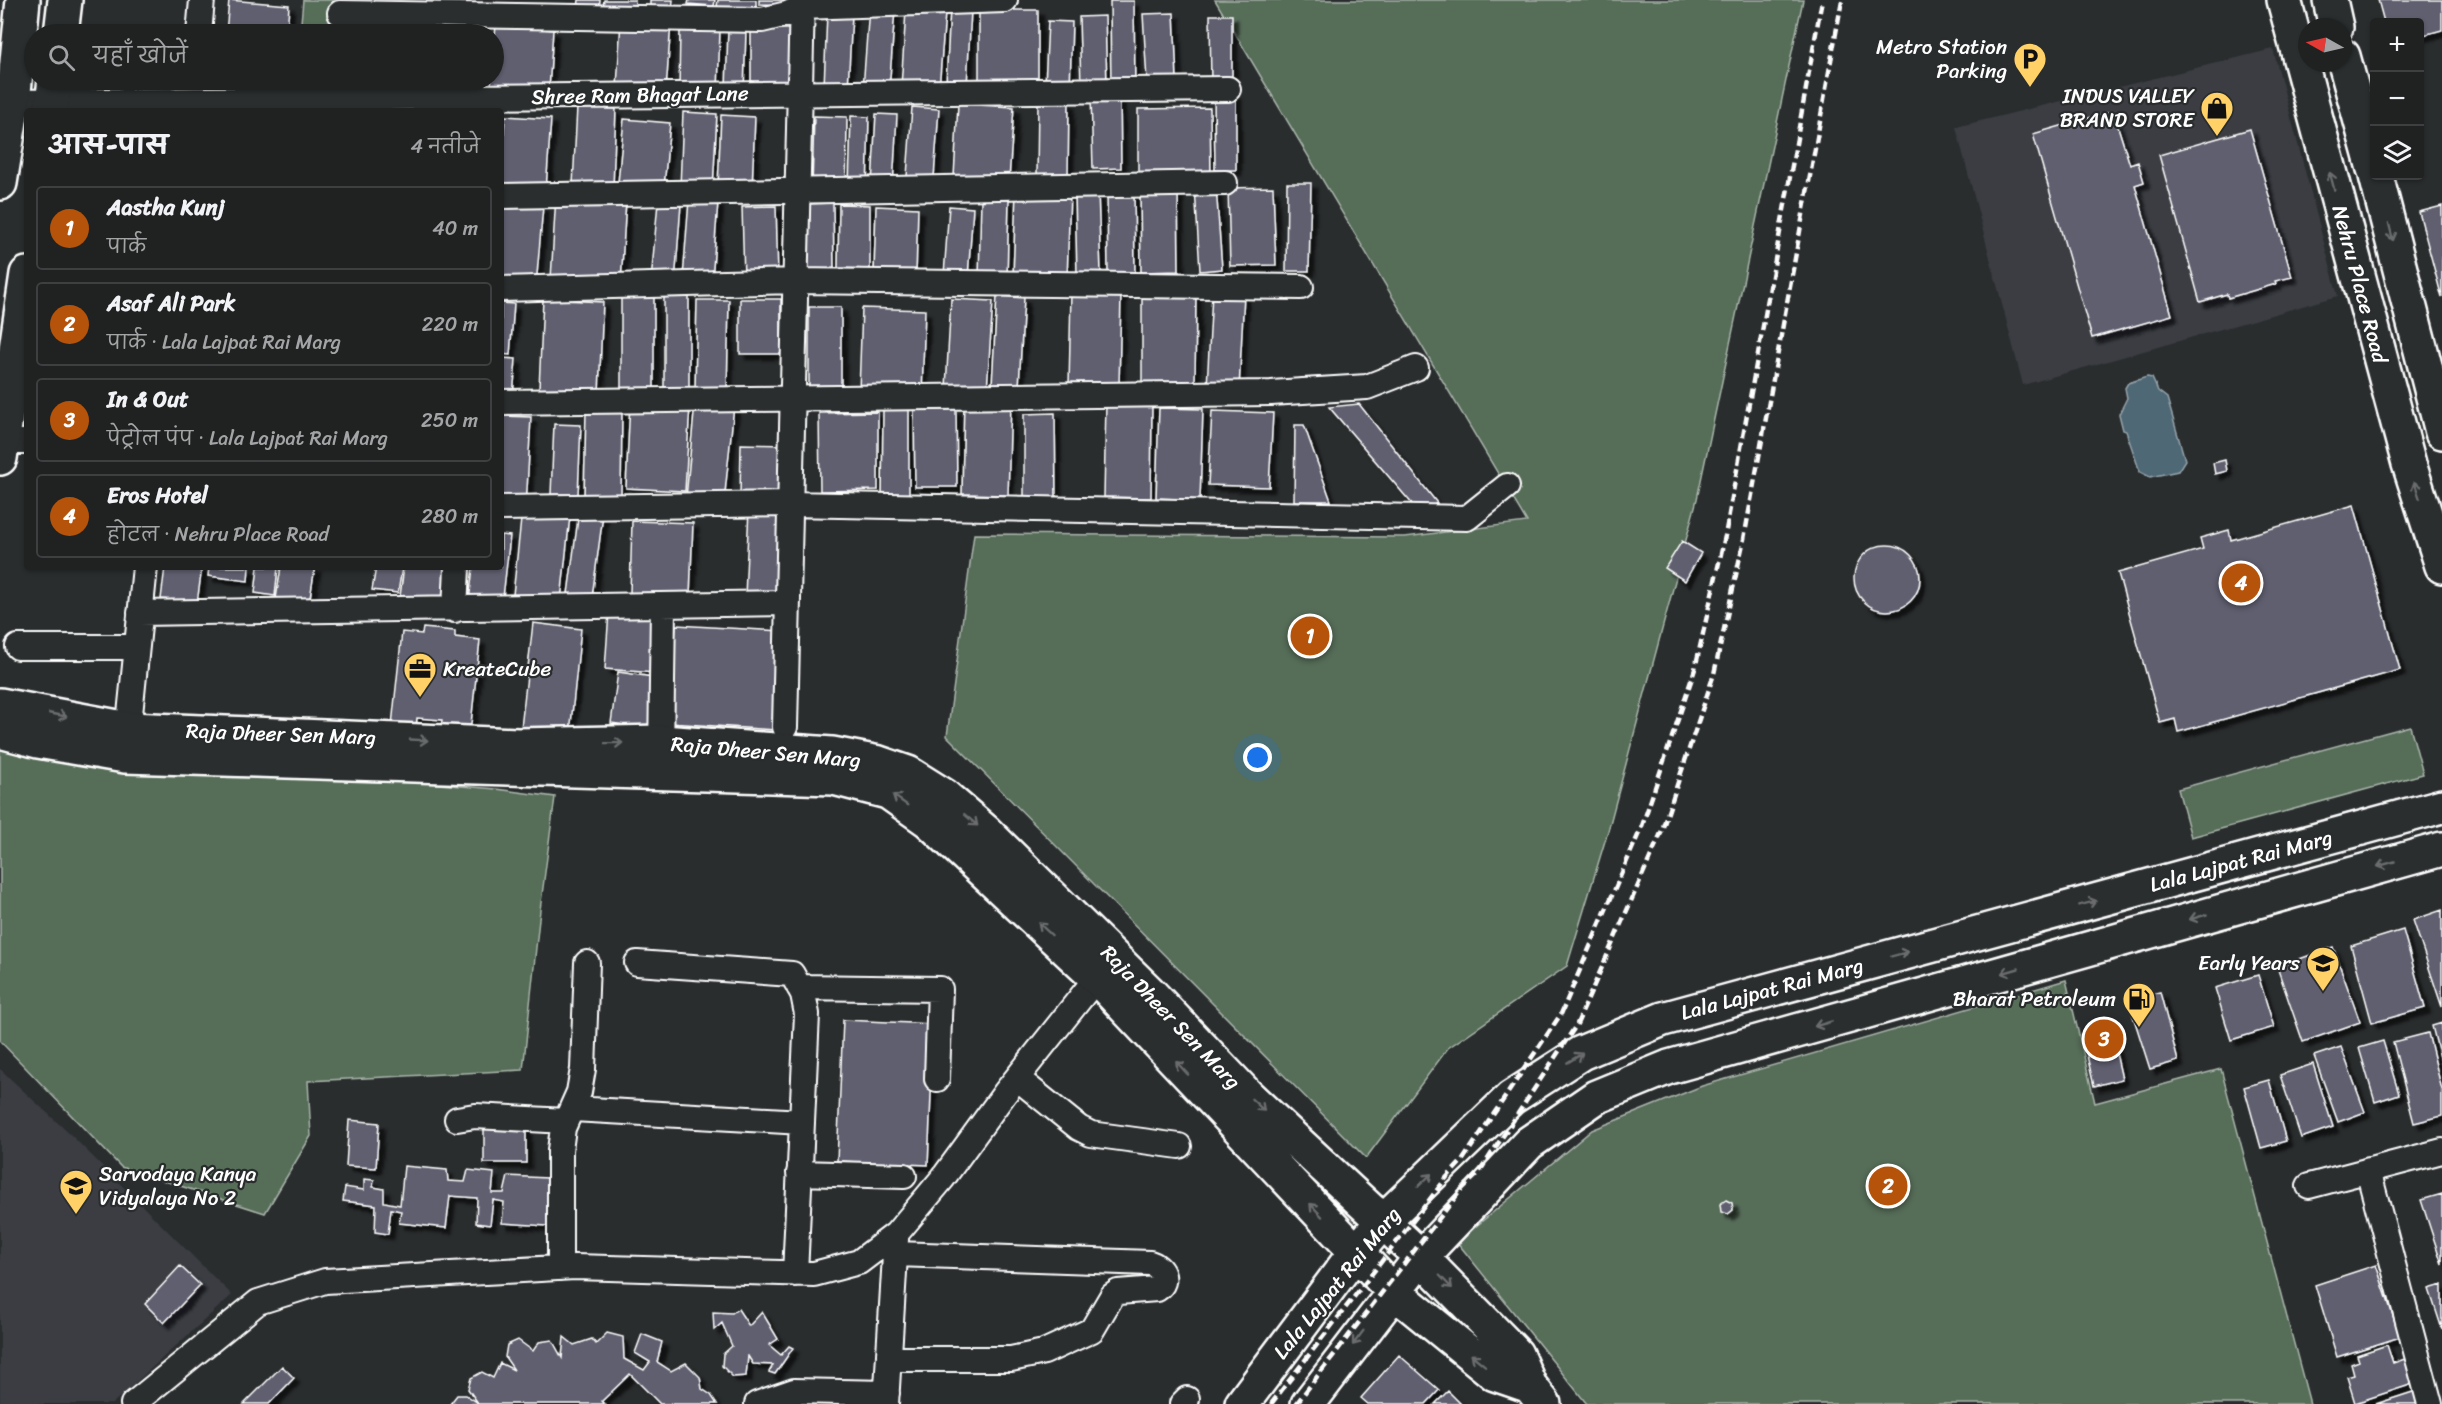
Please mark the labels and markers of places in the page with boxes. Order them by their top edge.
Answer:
place label: Metro Station Parking [1876,28,2007,90]
parking icon: Metro Station Parking [2012,41,2048,88]
place label: INDUS VALLEY BRAND STORE [2060,77,2195,139]
shop icon: INDUS VALLEY BRAND STORE [2199,90,2235,137]
pin: 4 [2222,560,2260,606]
pin: 1 [1290,614,1330,658]
place label: KreateCube [443,650,552,688]
office icon: KreateCube [402,651,438,698]
place label: Early Years [2198,944,2300,982]
school or university icon: Early Years [2305,945,2341,992]
place label: Bharat Petroleum [1953,980,2116,1018]
fuel station icon: Bharat Petroleum [2121,981,2157,1028]
pin: 3 [2084,1016,2124,1062]
place label: Sarvodaya Kanya Vidyalaya No 2 [99,1155,257,1217]
pin: 2 [1868,1164,1908,1208]
school or university icon: Sarvodaya Kanya Vidyalaya No 2 [58,1168,94,1215]

